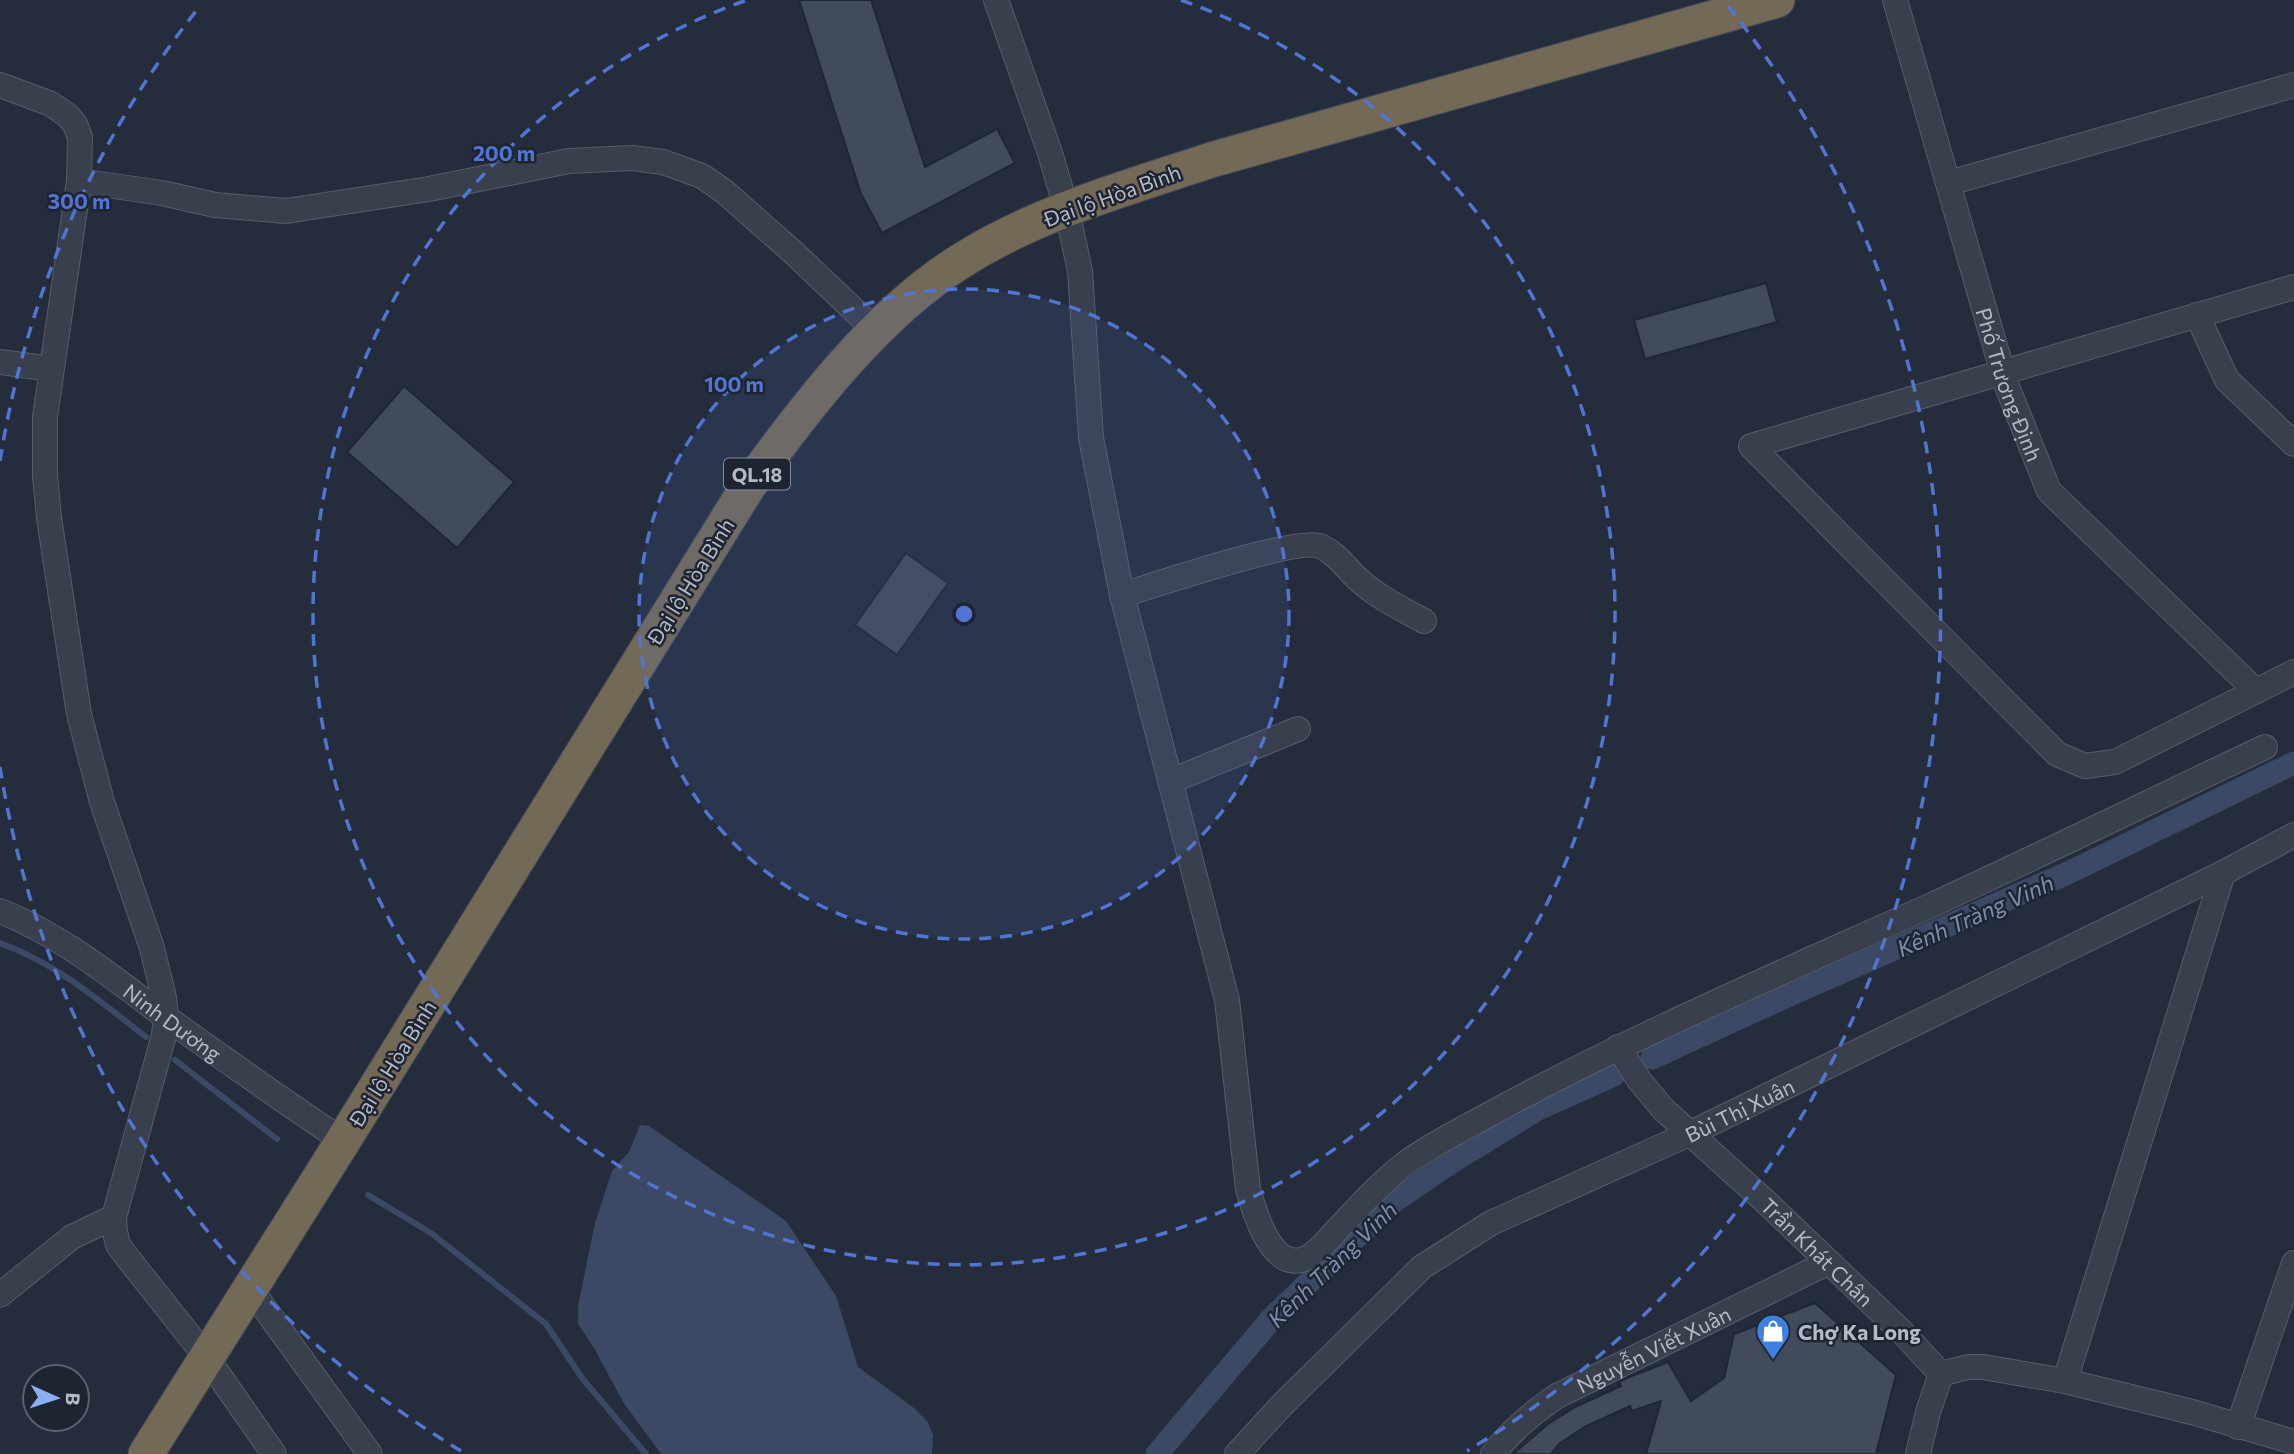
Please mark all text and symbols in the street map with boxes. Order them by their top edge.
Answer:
text: 200 m [473,140,535,165]
street label: Đại lộ Hòa Bình [1039,159,1184,232]
text: 300 m [48,188,110,213]
street label: Phố Trương Định [1972,304,2048,465]
text: 100 m [704,371,764,396]
road number: QL.18 [724,458,790,489]
street label: Đại lộ Hòa Bình [641,513,739,650]
centre of rings [952,602,976,626]
water label: Kênh Tràng Vinh [1892,868,2058,962]
street label: Ninh Dương [119,978,227,1066]
street label: Đại lộ Hòa Bình [343,995,441,1132]
street label: Bùi Thị Xuân [1681,1072,1798,1147]
street label: Trần Khát Chân [1756,1192,1879,1311]
water label: Kênh Tràng Vinh [1261,1195,1403,1333]
street label: Nguyễn Viết Xuân [1572,1300,1734,1397]
shop icon: Chợ Ka Long [1754,1312,1792,1361]
place label: Chợ Ka Long [1798,1319,1921,1345]
north arrow [21,1363,91,1433]
text: B [62,1392,85,1406]

